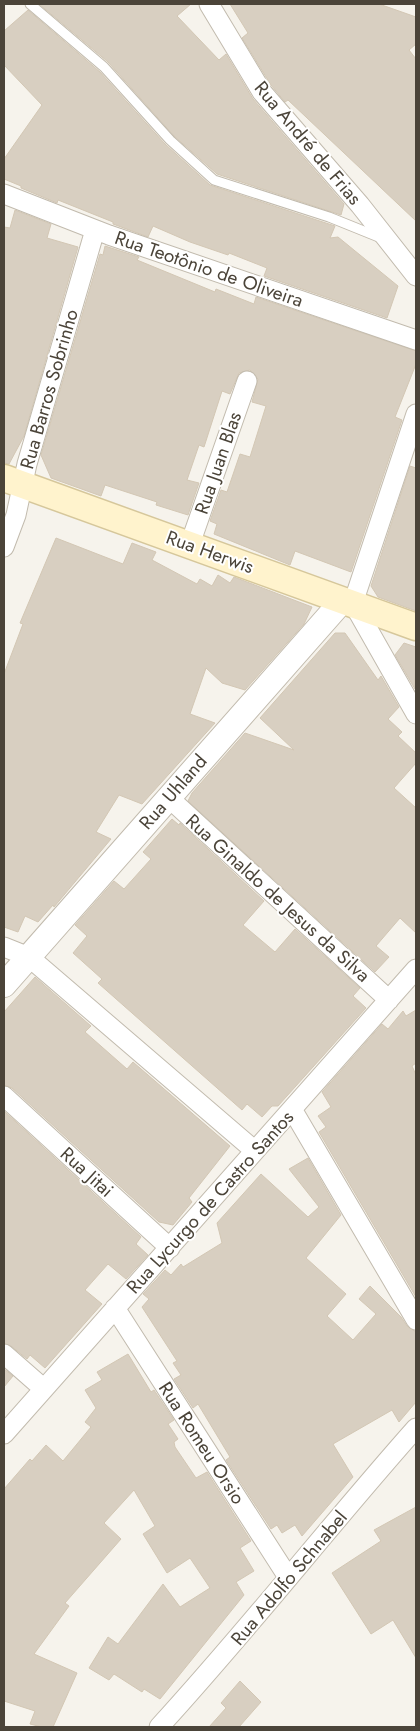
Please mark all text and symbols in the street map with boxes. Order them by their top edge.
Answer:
street label: Rua André de Frias [248,75,368,211]
street label: Rua Teotônio de Oliveira [111,224,307,314]
street label: Rua Barros Sobrinho [13,306,85,472]
street label: Rua Juan Blas [188,408,248,518]
street label: Rua Herwis [162,524,258,580]
street label: Rua Uhland [133,749,213,835]
street label: Rua Ginaldo de Jesus da Silva [180,808,376,988]
street label: Rua Lycurgo de Castro Santos [120,1104,300,1300]
street label: Rua Jitai [54,1141,120,1203]
street label: Rua Romeu Orsio [152,1376,252,1510]
street label: Rua Adolfo Schnabel [224,1505,354,1651]

